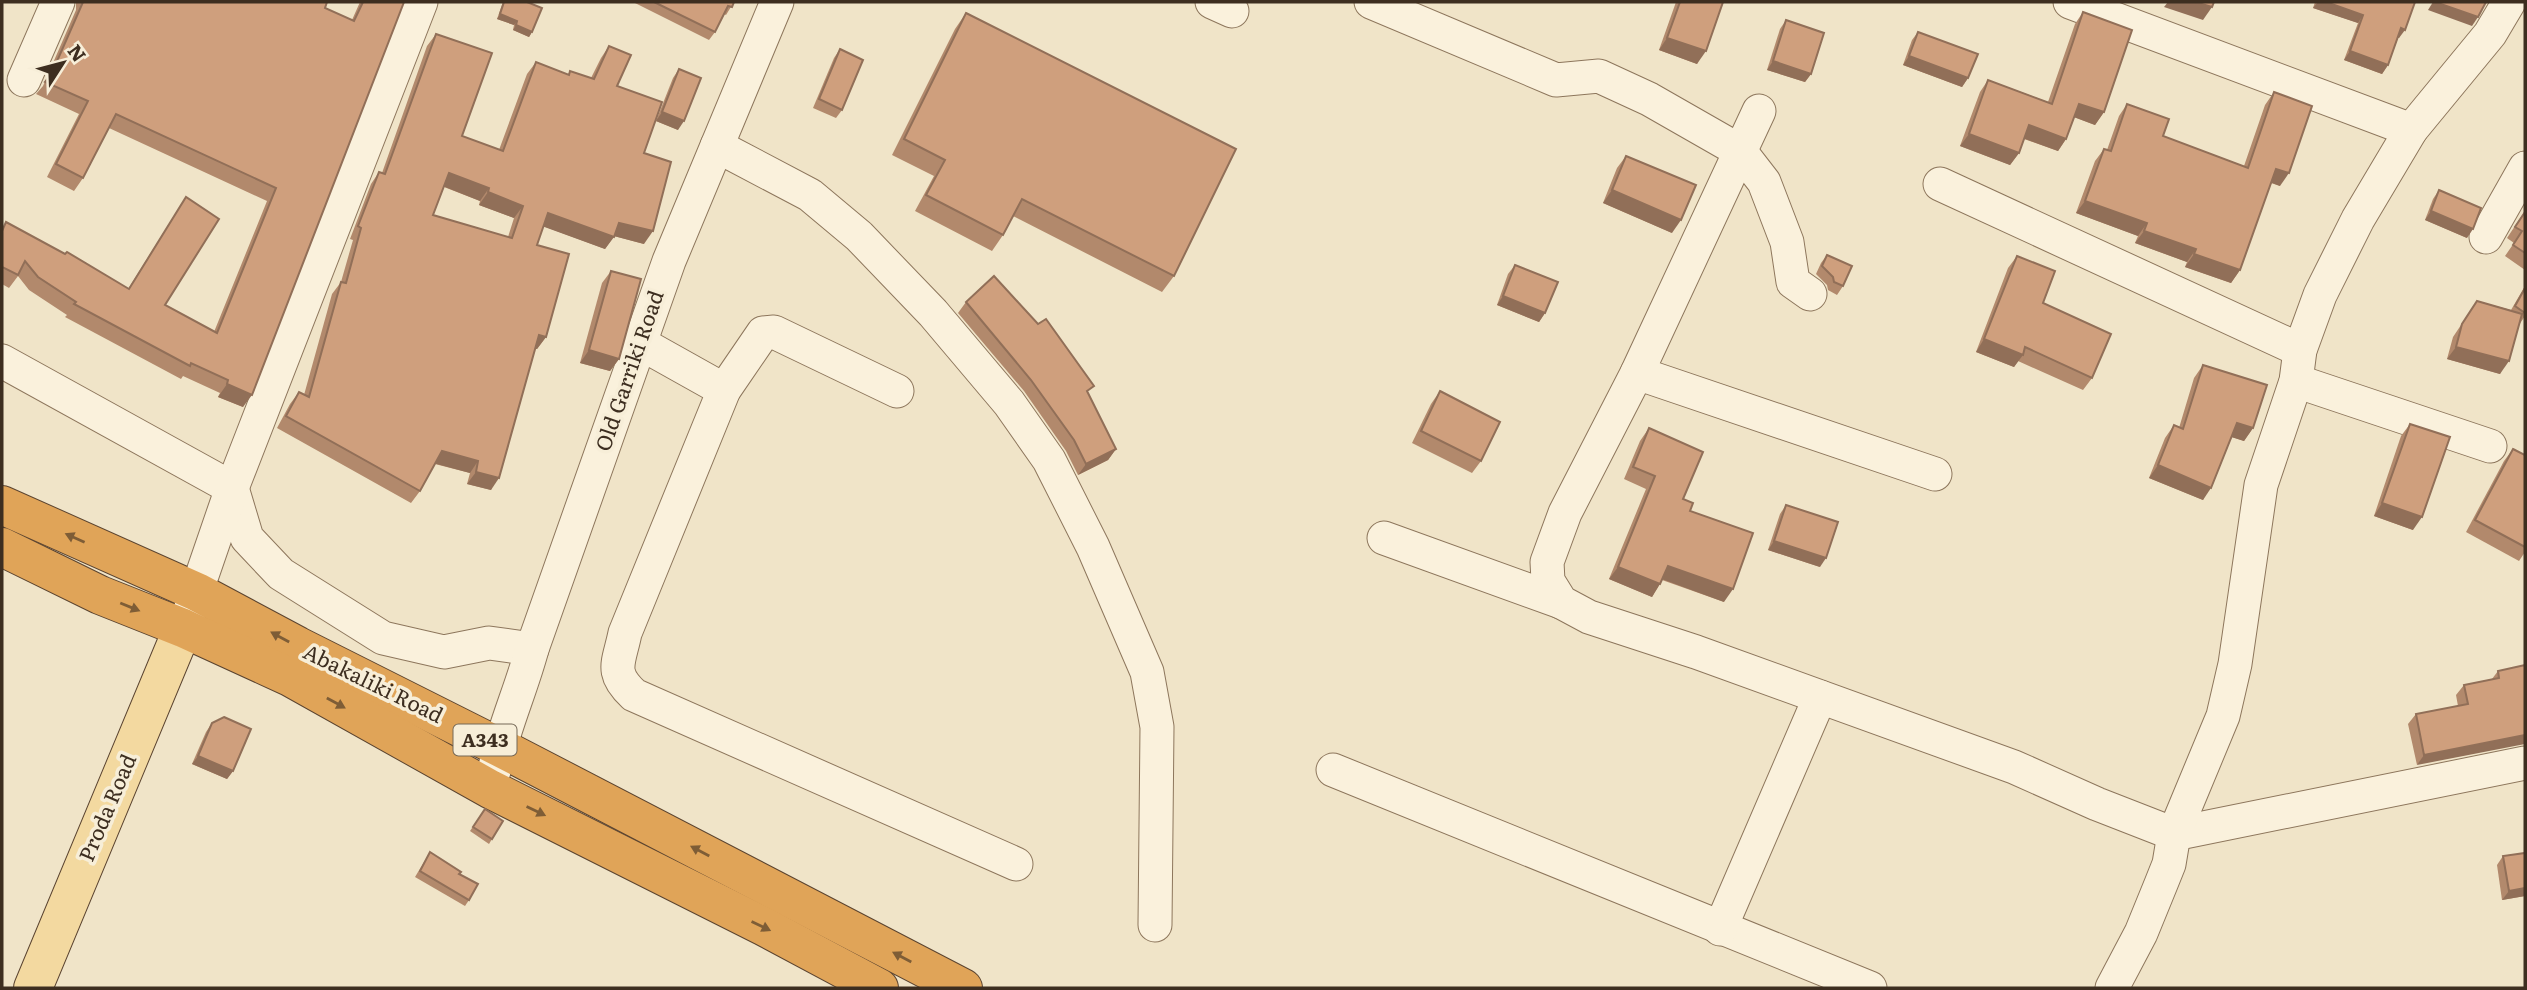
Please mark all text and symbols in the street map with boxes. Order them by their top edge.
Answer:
north arrow [28,28,98,98]
text: N [62,38,94,67]
street label: Old Garriki Road [586,285,670,455]
one-way arrow [64,532,85,543]
one-way arrow [120,602,141,613]
one-way arrow [269,631,289,643]
street label: Abakaliki Road [299,634,449,729]
one-way arrow [326,697,346,709]
road number: A343 [454,724,516,755]
street label: Proda Road [69,748,142,866]
one-way arrow [526,806,546,817]
one-way arrow [690,846,710,857]
one-way arrow [751,920,771,931]
one-way arrow [892,951,912,962]

